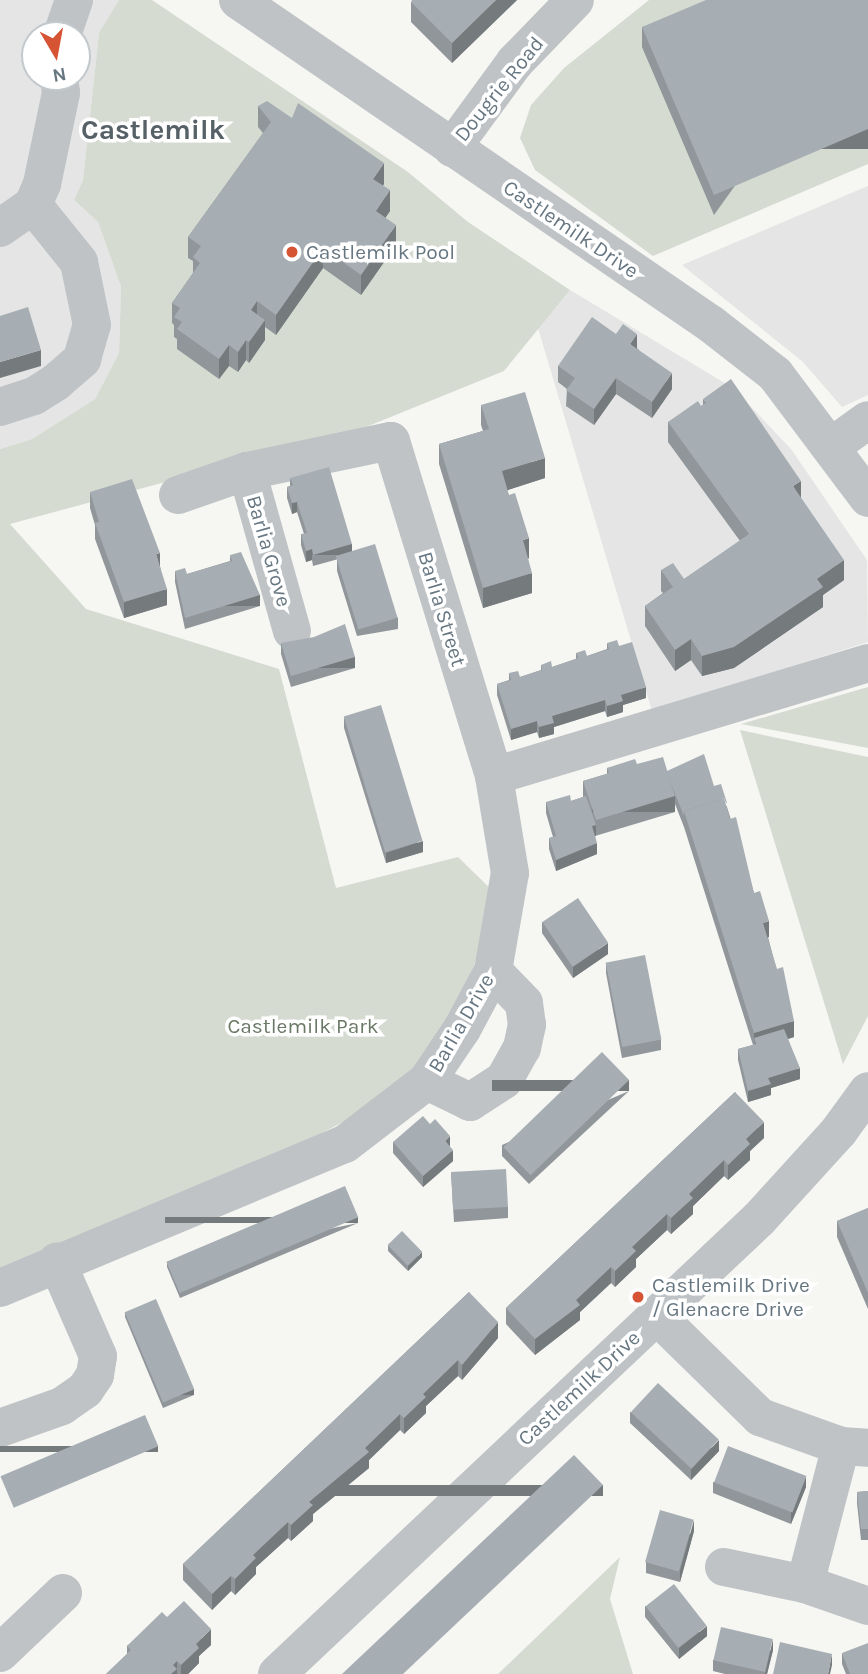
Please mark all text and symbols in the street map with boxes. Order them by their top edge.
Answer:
north arrow [21,21,91,91]
street label: Dougrie Road [449,31,549,147]
text: N [51,63,68,87]
district label: Castlemilk [81,113,225,147]
street label: Castlemilk Drive [499,174,643,284]
place label: Castlemilk Pool [306,239,455,265]
marker: Castlemilk Pool [284,244,300,260]
street label: Barlia Grove [241,492,297,610]
street label: Barlia Street [413,549,471,669]
street label: Barlia Drive [423,969,499,1077]
park label: Castlemilk Park [227,1013,379,1039]
place label: Castlemilk Drive / Glenacre Drive [652,1272,810,1322]
marker: Castlemilk Drive / Glenacre Drive [630,1289,646,1305]
street label: Castlemilk Drive [513,1325,645,1451]

